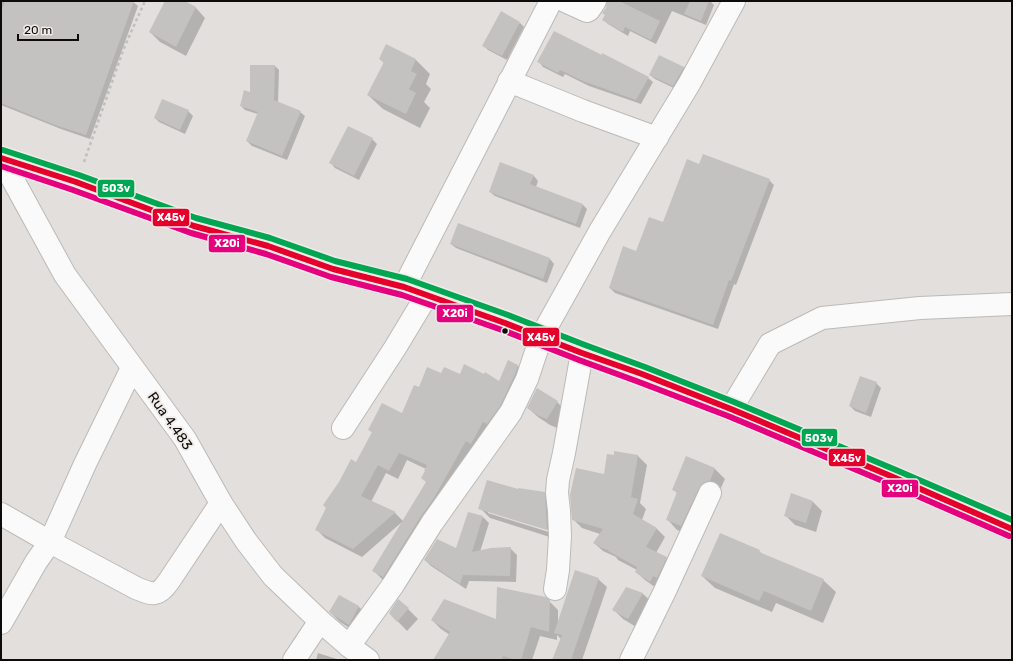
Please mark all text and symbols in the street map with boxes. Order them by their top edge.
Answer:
scale bar [18,16,78,42]
text: 20 m [24,23,52,37]
line badge: 503v [97,179,135,198]
text: 503v [102,182,131,195]
line badge: X45v [152,208,190,227]
text: X45v [157,211,186,224]
line badge: X20i [208,234,246,253]
text: X20i [214,237,240,250]
line badge: X20i [436,304,474,323]
text: X20i [442,307,468,320]
unlabelled marker [500,326,510,336]
line badge: X45v [522,327,560,347]
text: X45v [527,331,556,344]
street label: Rua 4.483 [144,389,196,453]
line badge: 503v [801,428,838,447]
text: 503v [805,432,834,445]
line badge: X45v [828,448,866,467]
text: X45v [833,452,862,465]
line badge: X20i [881,479,919,498]
text: X20i [887,482,913,495]

